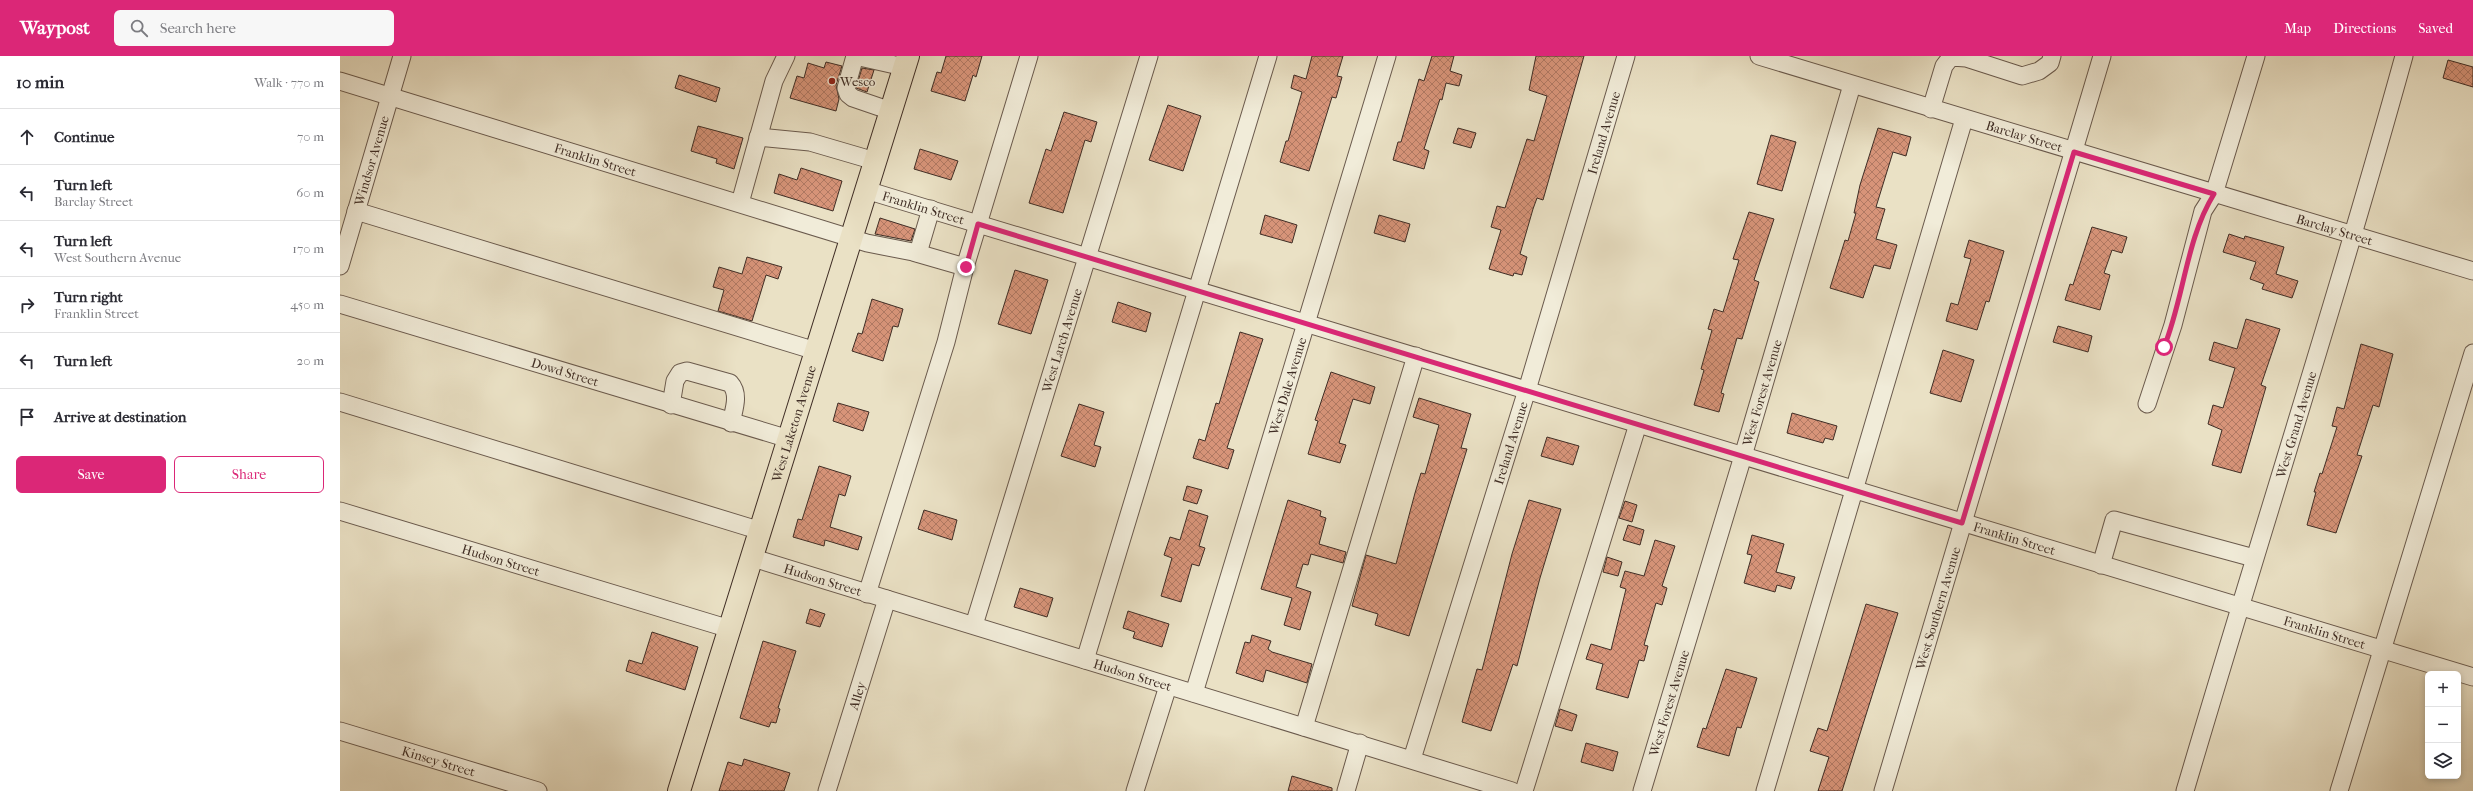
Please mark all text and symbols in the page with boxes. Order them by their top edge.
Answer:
search box [114,10,394,46]
text: Waypost [20,17,90,39]
icon: search [128,17,150,39]
text: Search here [160,19,236,37]
text: Map [2284,20,2311,37]
text: Directions [2333,20,2396,37]
text: Saved [2418,20,2453,37]
text: 10 min [16,72,64,92]
place label: Wesco [839,74,876,89]
text: Walk · 770 m [254,75,324,90]
marker: Wesco [827,76,837,86]
street label: Ireland Avenue [1584,89,1623,176]
street label: Windsor Avenue [351,113,392,208]
street label: Barclay Street [1984,117,2065,155]
icon: ahead [16,126,38,148]
text: Continue [54,128,114,146]
text: 70 m [297,129,324,144]
street label: Franklin Street [552,140,638,179]
text: Turn left [54,176,112,194]
icon: left [16,182,38,204]
text: 60 m [296,185,324,200]
street label: Franklin Street [881,188,967,227]
text: Barclay Street [54,194,133,209]
street label: Barclay Street [2294,211,2375,248]
text: Turn left [54,232,112,250]
icon: left [16,238,38,260]
text: 170 m [292,241,324,256]
text: West Southern Avenue [54,250,181,265]
route end [957,258,975,276]
street label: West Larch Avenue [1038,286,1085,395]
text: Turn right [54,288,123,306]
icon: right [16,294,38,316]
text: 450 m [290,297,324,312]
text: Franklin Street [54,306,139,321]
street label: West Dale Avenue [1265,335,1309,437]
street label: West Forest Avenue [1739,337,1785,449]
route start [2155,338,2173,356]
icon: left [16,350,38,372]
text: Turn left [54,352,112,370]
text: 20 m [297,353,324,368]
street label: Dowd Street [529,354,601,389]
street label: West Laketon Avenue [768,363,819,484]
street label: West Grand Avenue [2272,369,2319,481]
street label: Ireland Avenue [1491,399,1531,486]
icon: arrive [16,406,38,428]
text: Arrive at destination [54,408,186,426]
button: Save [16,456,166,493]
button: Share [174,456,324,493]
street label: Franklin Street [1972,519,2058,558]
street label: Hudson Street [460,541,542,579]
street label: West Southern Avenue [1912,544,1963,672]
street label: Hudson Street [782,560,864,599]
street label: Franklin Street [2282,612,2368,652]
street label: West Forest Avenue [1645,647,1692,759]
street label: Hudson Street [1092,656,1174,694]
map controls [2425,671,2461,779]
button: + [2425,671,2461,707]
street label: Alley [845,679,869,712]
button: − [2425,707,2461,743]
street label: Kinsey Street [400,743,477,779]
button: layers [2425,743,2461,779]

